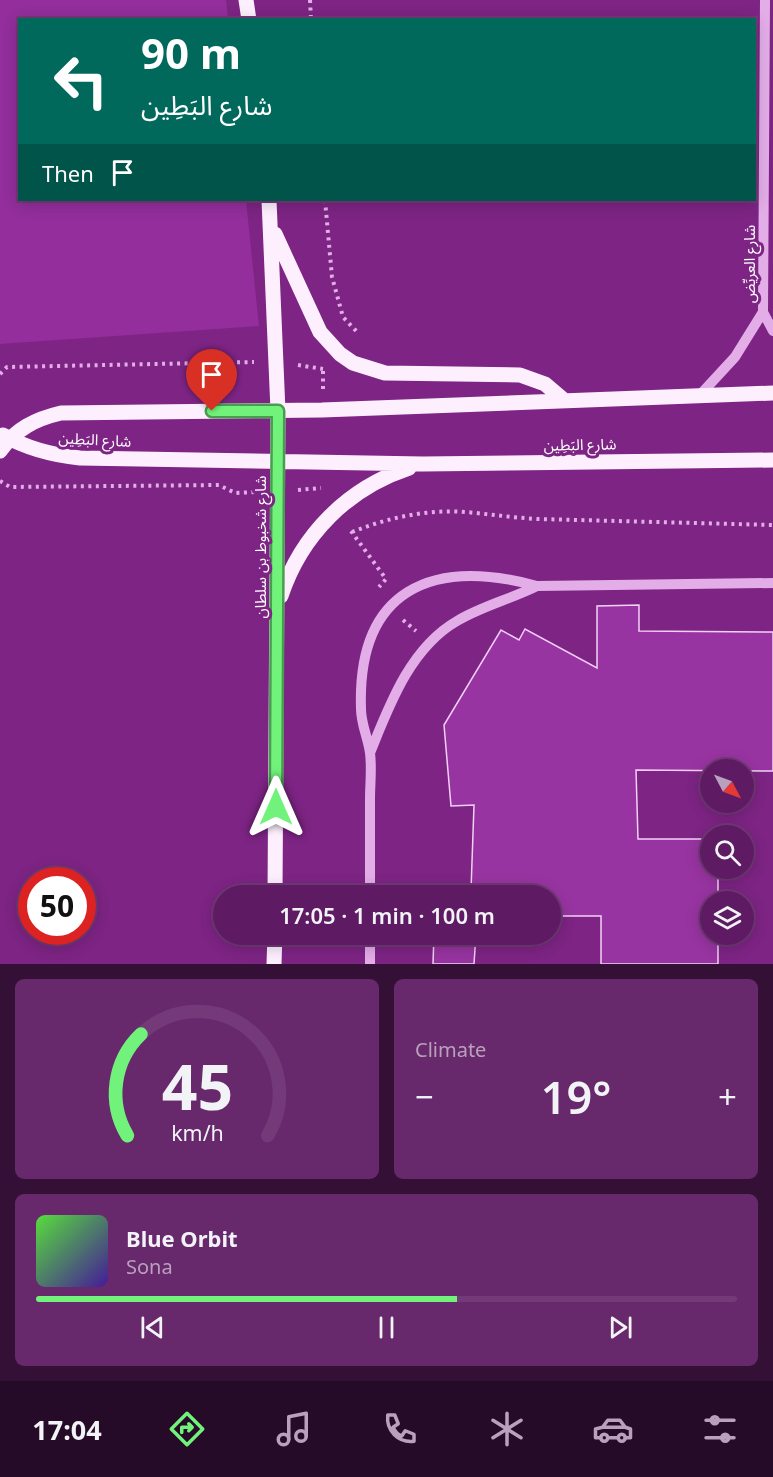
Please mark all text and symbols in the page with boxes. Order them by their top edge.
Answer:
text: 90 m [141,24,241,81]
icon: left [42,42,120,120]
text: شارع البَطِين [141,86,272,123]
icon: arrive [106,156,139,189]
text: Then [42,158,94,188]
street label: شارع العريِّض [739,224,762,303]
pin [186,349,237,411]
icon: arrive [195,358,228,391]
street label: شارع البَطِين [58,427,132,454]
street label: شارع البَطِين [543,433,617,458]
street label: شارع شخبوط بن سلطان [250,475,273,618]
north arrow [700,759,754,813]
map controls [700,759,754,945]
position arrow [244,775,308,839]
button: search [700,825,754,879]
speed limit sign: 50 [18,867,96,945]
button: layers [700,891,754,945]
text: 17:05 · 1 min · 100 m [279,900,495,930]
text: Climate [415,1036,486,1063]
text: 45 [161,1043,233,1128]
text: 19° [541,1066,611,1127]
text: − [415,1074,434,1119]
text: + [718,1074,737,1119]
text: km/h [171,1118,223,1147]
text: Blue Orbit [126,1223,238,1253]
text: Sona [126,1253,173,1280]
icon: previous [136,1311,169,1344]
icon: pause [370,1311,403,1344]
icon: next [604,1311,637,1344]
icon: directions [166,1408,208,1450]
icon: music [273,1408,315,1450]
icon: phone [379,1408,421,1450]
icon: climate [486,1408,528,1450]
icon: car [592,1408,634,1450]
icon: filters [699,1408,741,1450]
text: 17:04 [32,1411,102,1448]

